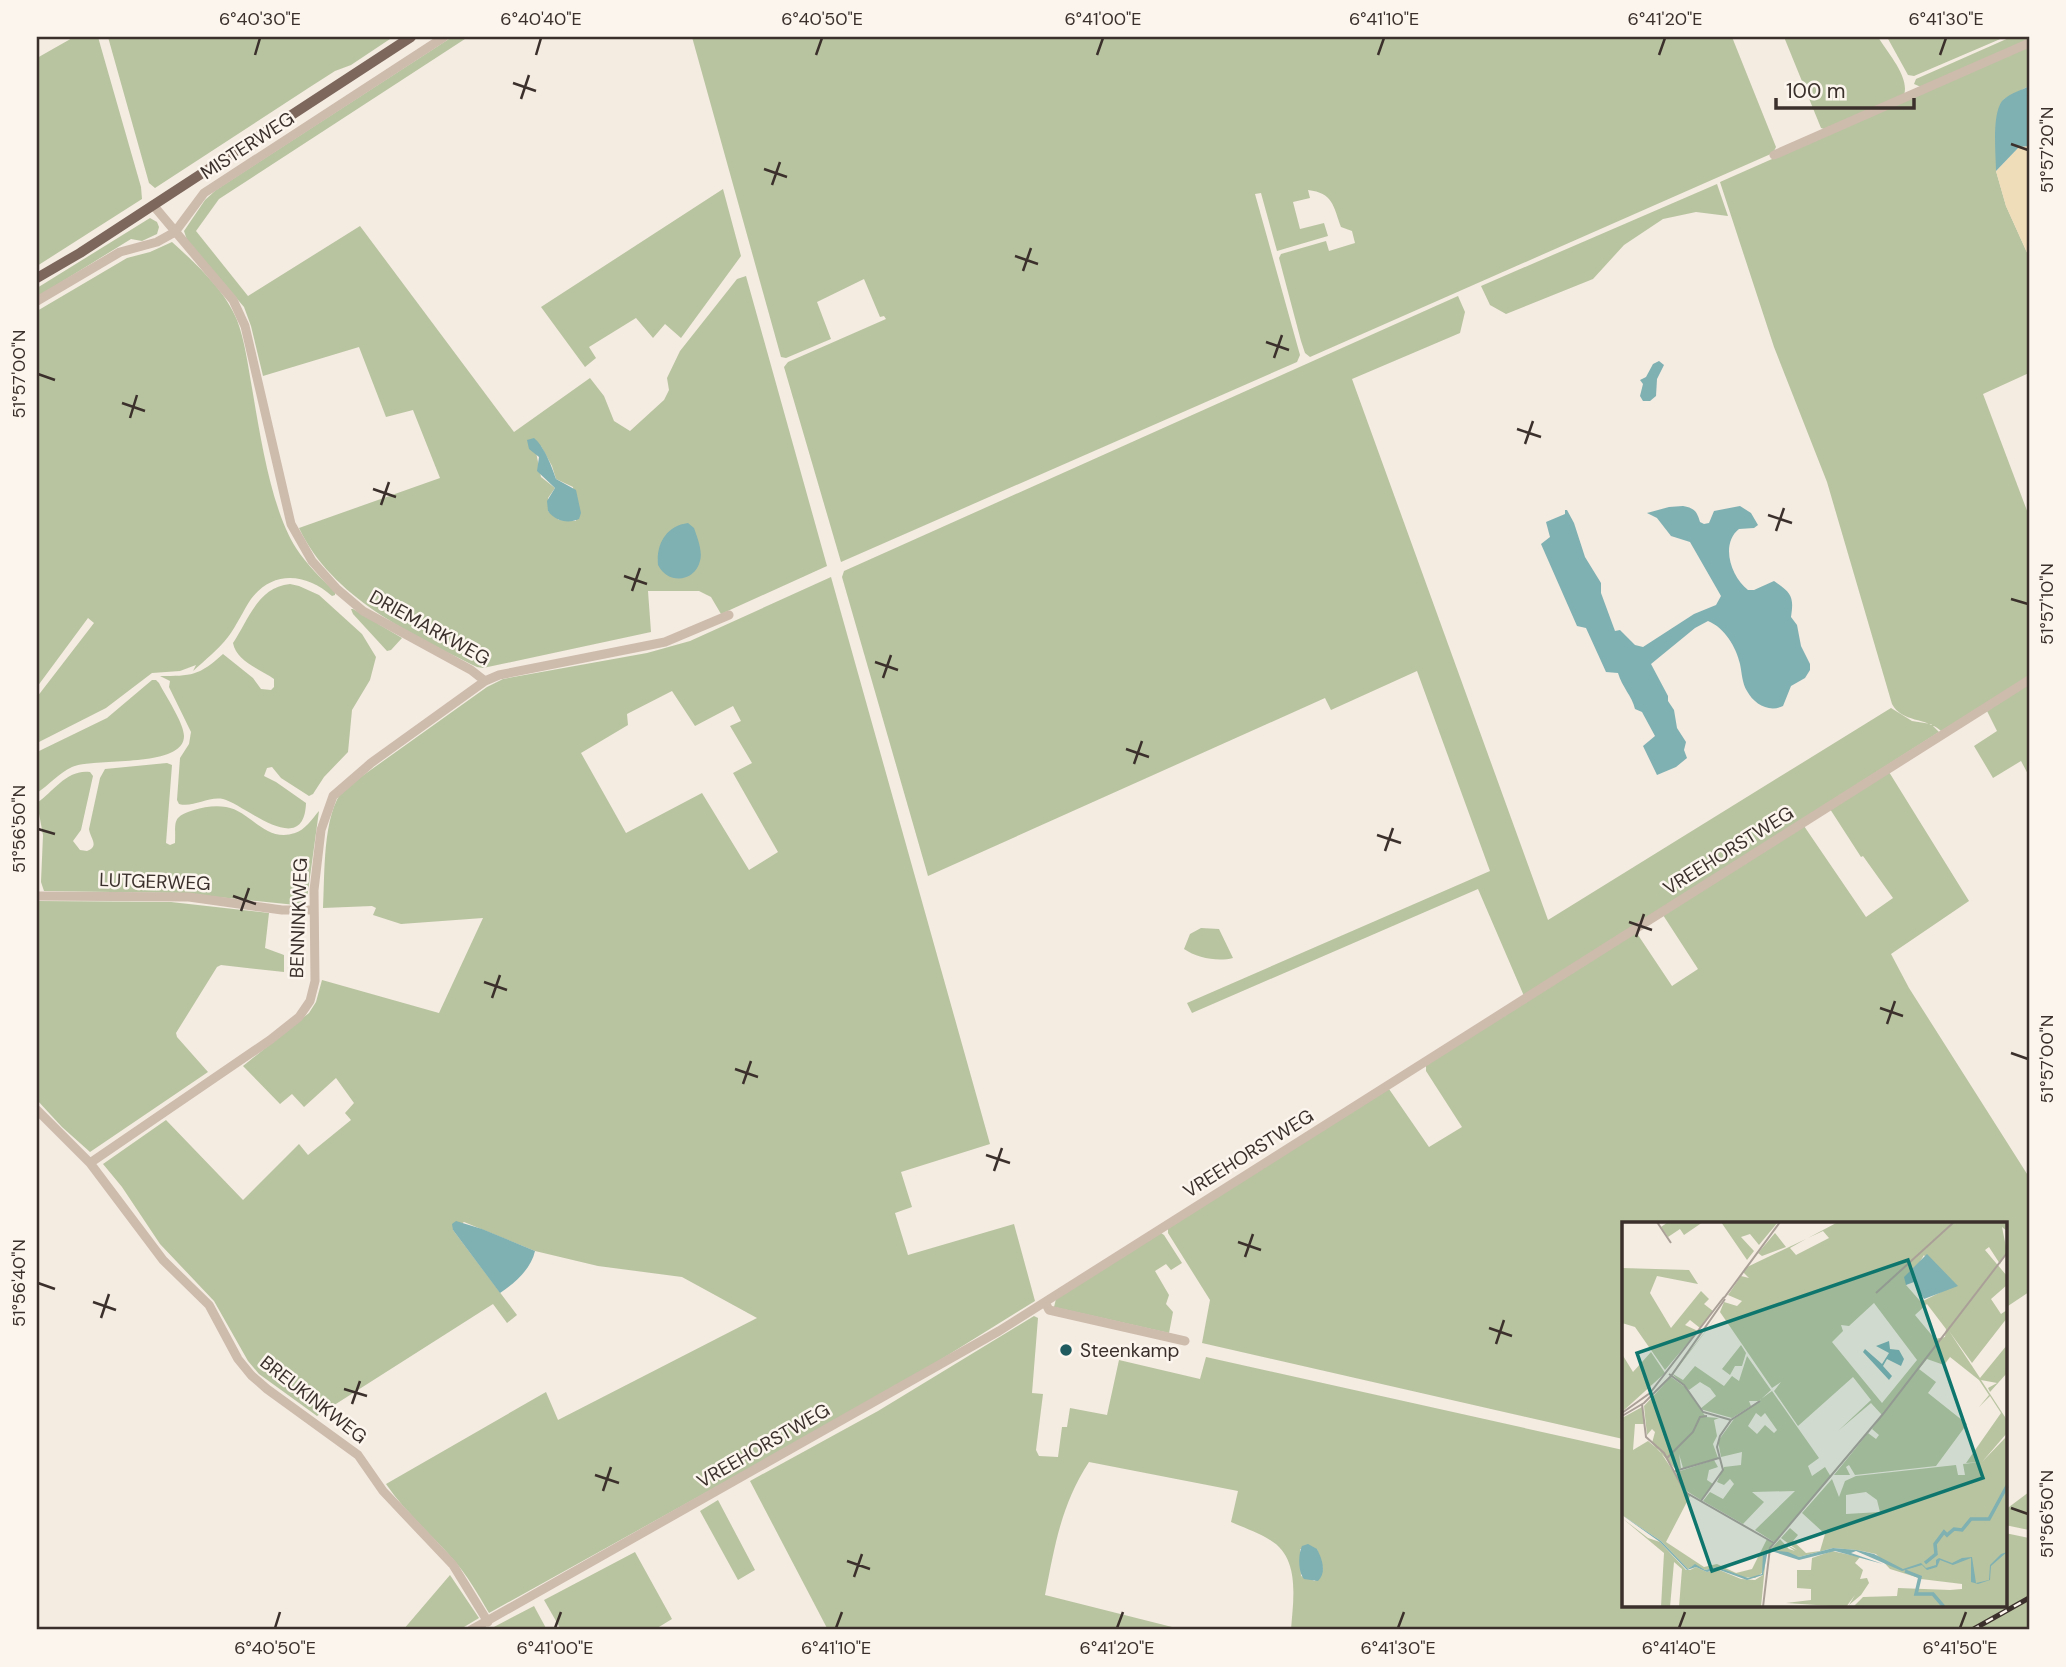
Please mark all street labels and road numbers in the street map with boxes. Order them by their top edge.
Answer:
street label: MISTERWEG [196,106,299,185]
street label: DRIEMARKWEG [365,584,494,671]
street label: VREEHORSTWEG [1658,800,1798,901]
street label: BENNINKWEG [284,857,313,979]
street label: LUTGERWEG [99,867,211,896]
street label: VREEHORSTWEG [1178,1103,1318,1204]
street label: BREUKINKWEG [255,1350,372,1449]
street label: VREEHORSTWEG [692,1397,834,1494]

